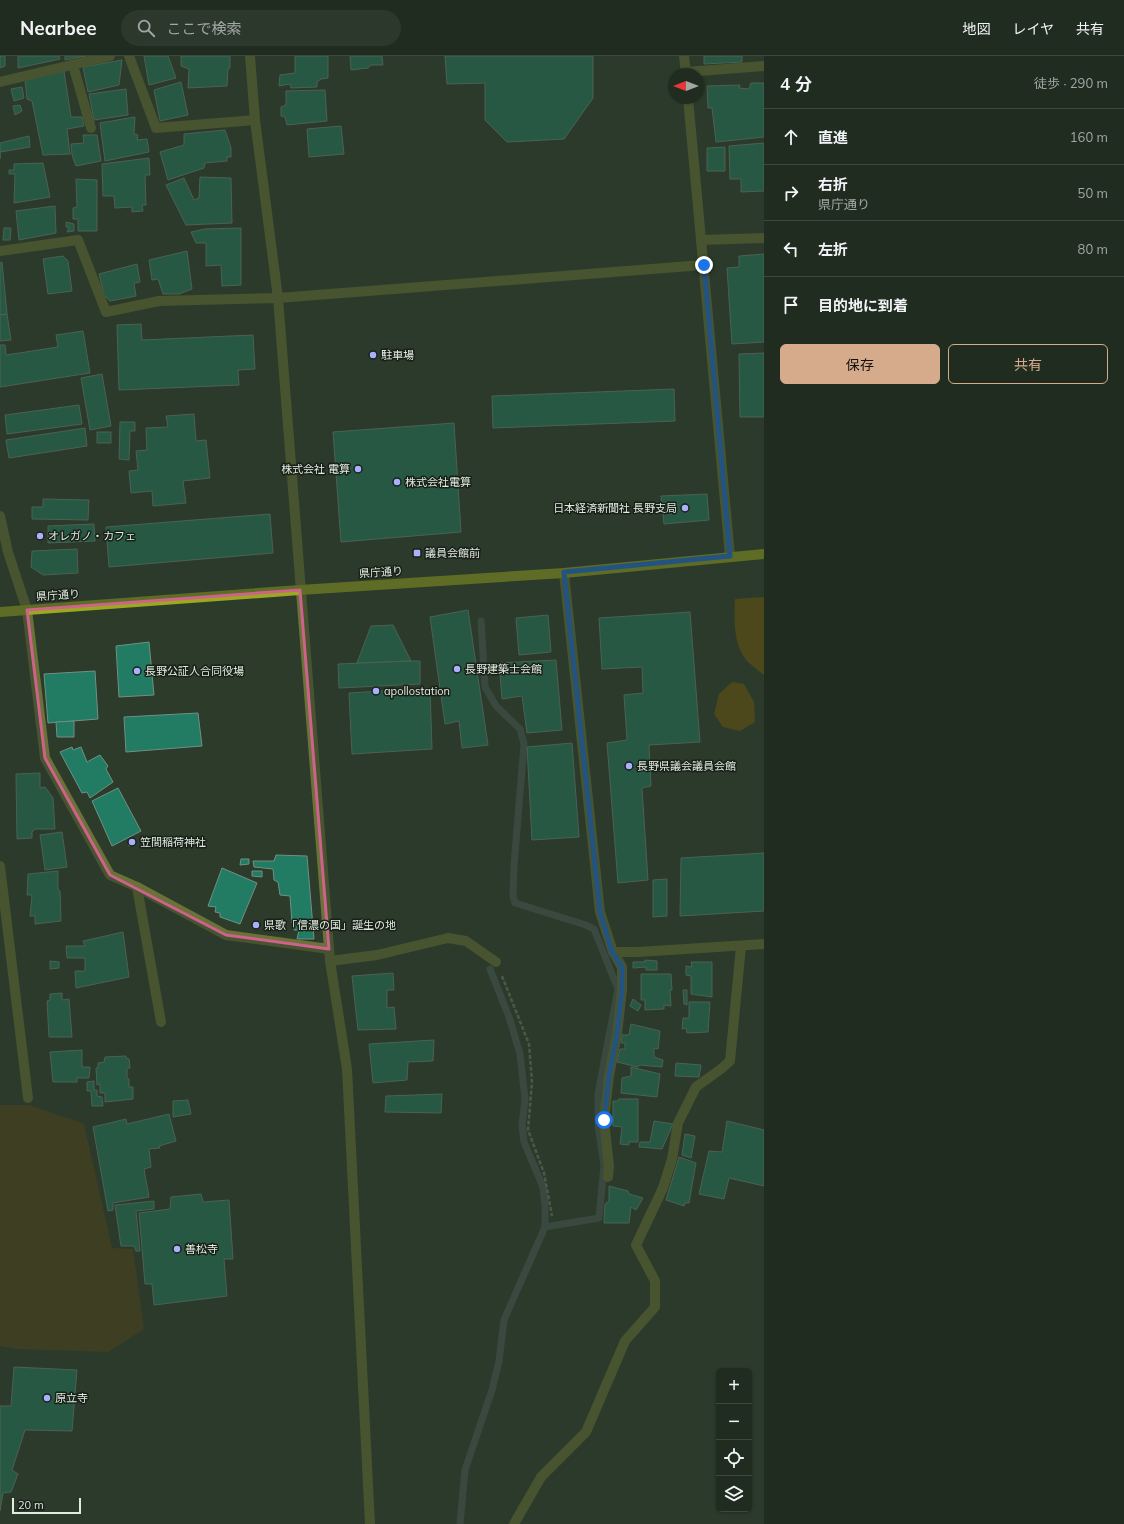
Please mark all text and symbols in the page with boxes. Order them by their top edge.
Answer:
search box [121,10,401,46]
text: Nearbee [20,16,97,40]
icon: search [135,17,157,39]
text: ここで検索 [167,19,242,38]
text: 地図 [962,20,990,38]
text: レイヤ [1012,20,1054,38]
text: 共有 [1076,20,1104,38]
north arrow [668,68,704,104]
text: 4 分 [780,73,812,94]
text: 徒歩 · 290 m [1034,75,1108,91]
icon: ahead [780,126,802,148]
text: 直進 [818,128,848,147]
text: 160 m [1070,129,1108,145]
text: 右折 [818,175,848,194]
icon: right [780,182,802,204]
text: 50 m [1078,185,1108,201]
text: 県庁通り [818,196,870,212]
icon: left [780,238,802,260]
text: 左折 [818,240,848,259]
text: 80 m [1078,241,1108,257]
route end [695,256,713,274]
icon: arrive [780,294,802,316]
text: 目的地に到着 [818,296,908,315]
button: 保存 [780,344,940,384]
button: 共有 [948,344,1108,384]
place label: 駐車場 [381,348,414,362]
marker: 駐車場 [368,350,378,360]
place label: 株式会社 電算 [281,462,350,476]
marker: 株式会社 電算 [353,464,363,474]
place label: 株式会社電算 [405,475,471,489]
marker: 株式会社電算 [392,477,402,487]
place label: 日本経済新聞社 長野支局 [553,501,677,515]
marker: 日本経済新聞社 長野支局 [680,503,690,513]
place label: オレガノ・カフェ [48,529,136,543]
marker: オレガノ・カフェ [35,531,45,541]
place label: 議員会館前 [425,546,480,560]
marker: 議員会館前 [412,548,422,558]
street label: 県庁通り [359,563,403,581]
street label: 県庁通り [36,586,80,604]
place label: 長野建築士会館 [465,662,542,676]
place label: 長野公証人合同役場 [145,664,244,678]
marker: 長野建築士会館 [452,664,462,674]
marker: 長野公証人合同役場 [132,666,142,676]
place label: apollostation [384,684,450,698]
marker: apollostation [371,686,381,696]
place label: 長野県議会議員会館 [637,759,736,773]
marker: 長野県議会議員会館 [624,761,634,771]
place label: 笠間稲荷神社 [140,835,206,849]
marker: 笠間稲荷神社 [127,837,137,847]
place label: 県歌「信濃の国」誕生の地 [264,918,396,932]
marker: 県歌「信濃の国」誕生の地 [251,920,261,930]
route start [595,1111,613,1129]
place label: 善松寺 [185,1242,218,1256]
marker: 善松寺 [172,1244,182,1254]
map controls [716,1368,752,1512]
button: + [716,1368,752,1404]
place label: 原立寺 [55,1391,88,1405]
marker: 原立寺 [42,1393,52,1403]
button: − [716,1404,752,1440]
button: locate [716,1440,752,1476]
button: layers [716,1476,752,1512]
scale bar [12,1496,81,1515]
text: 20 m [18,1498,44,1512]

